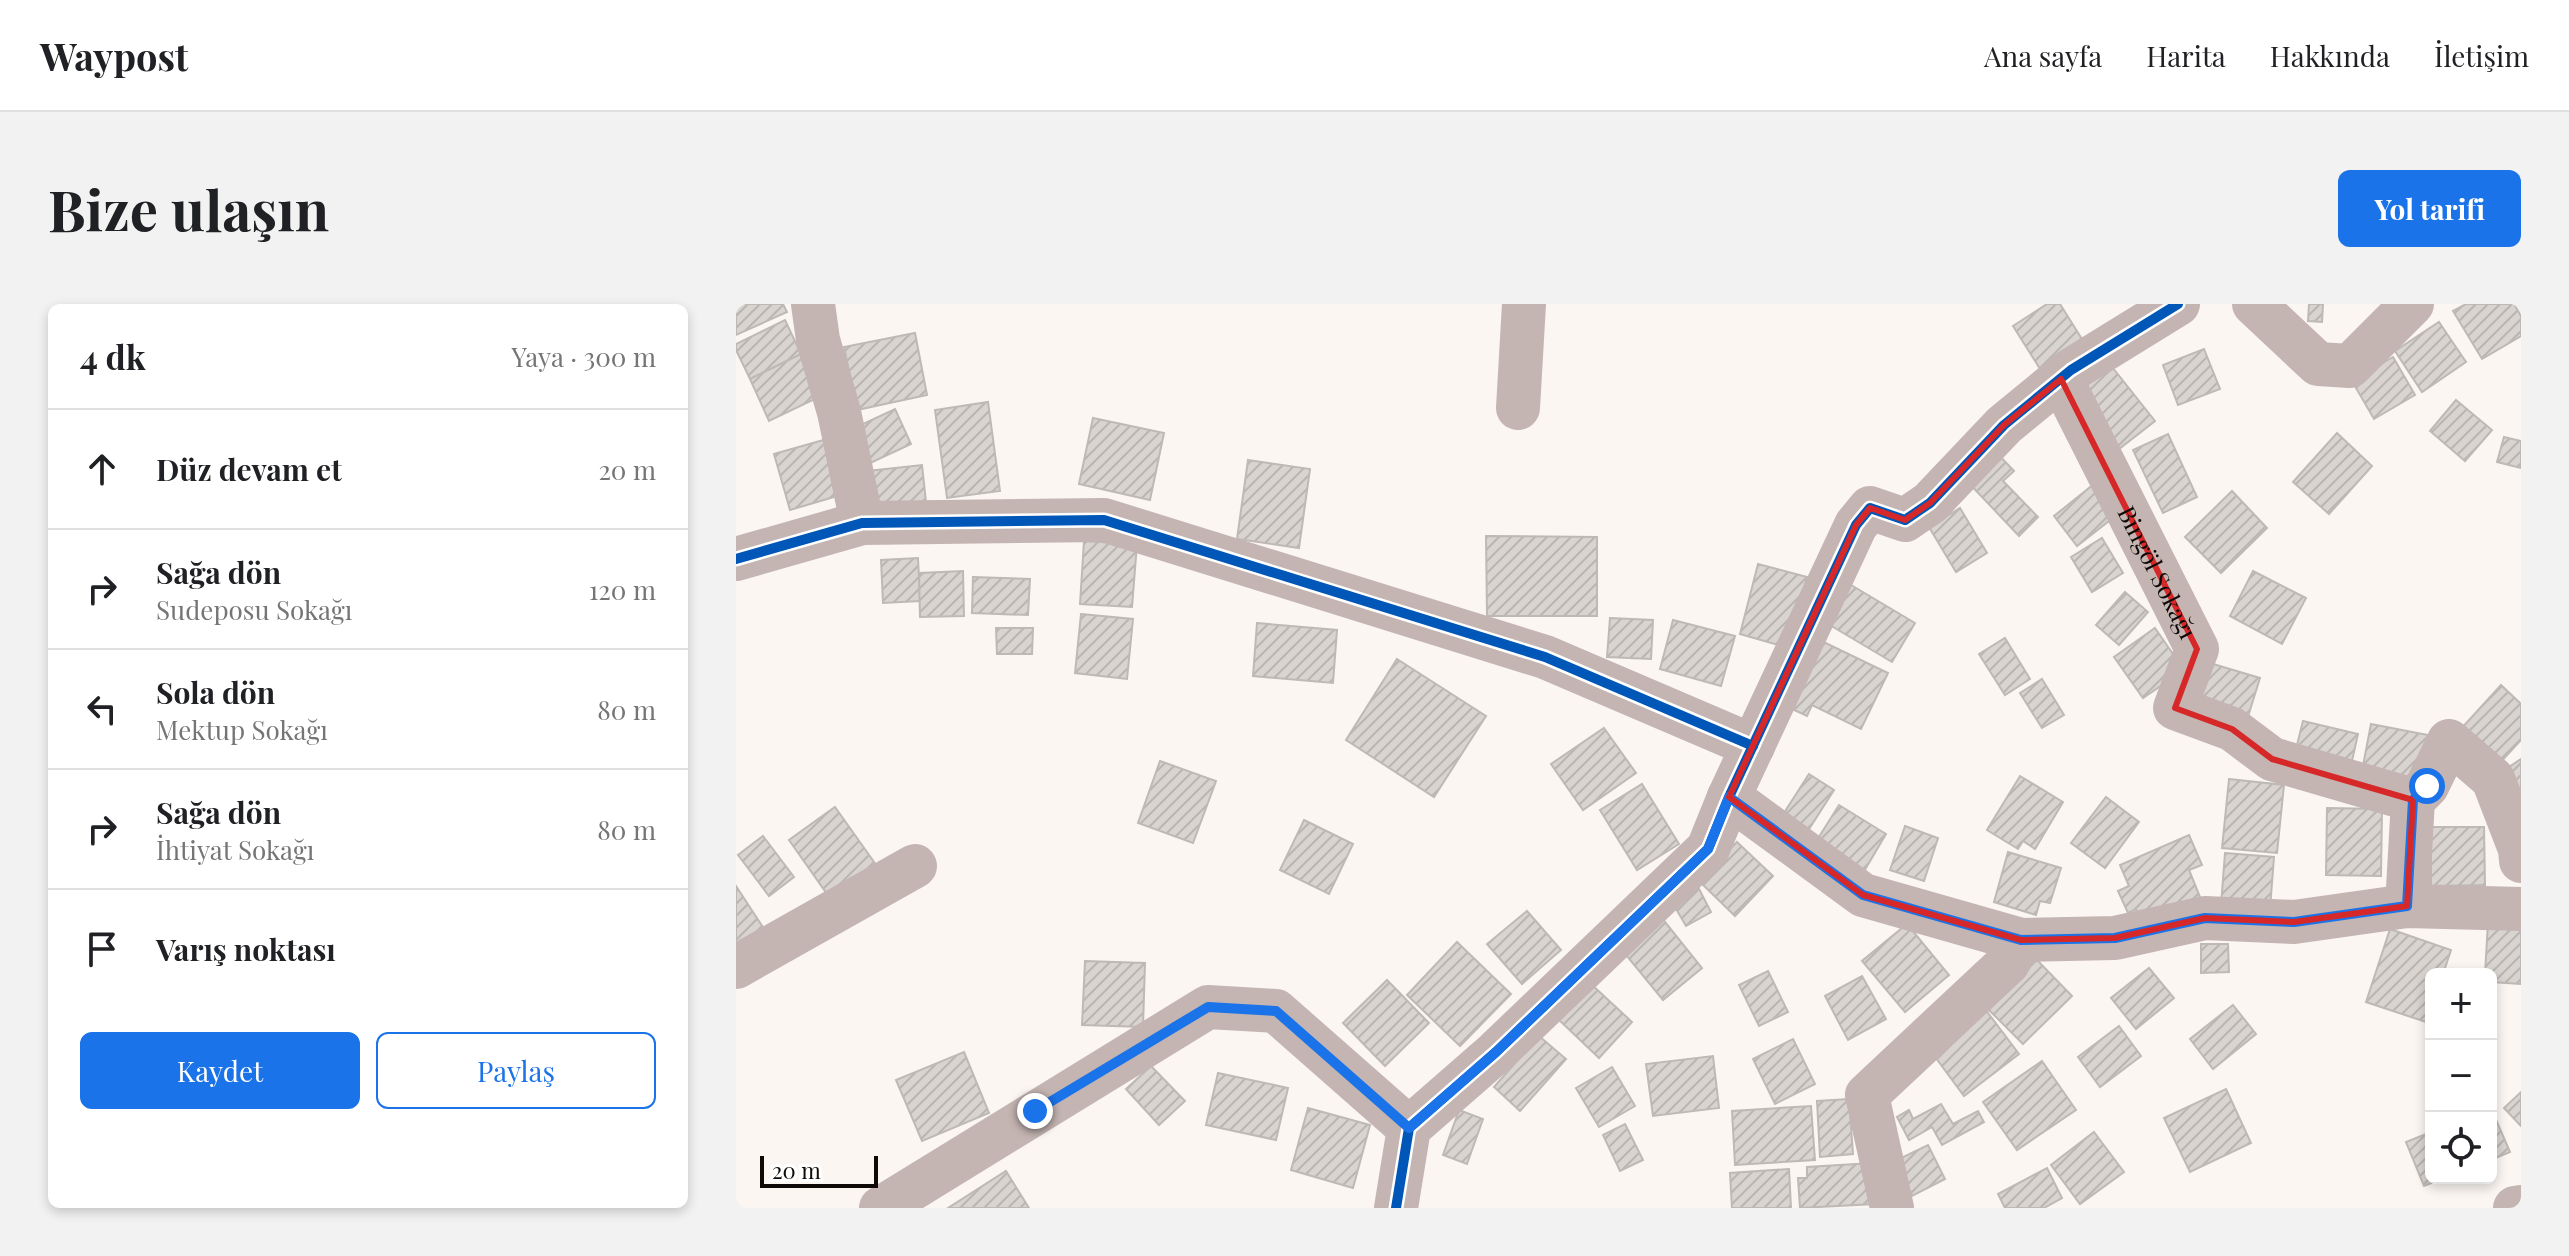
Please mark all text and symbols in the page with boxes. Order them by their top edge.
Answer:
text: Waypost [40,30,188,81]
text: Ana sayfa [1984,37,2102,74]
text: Harita [2146,37,2226,74]
text: Hakkında [2270,37,2390,74]
text: İletişim [2434,37,2529,74]
button: Yol tarifi [2338,170,2521,247]
text: Bize ulaşın [48,171,329,246]
text: 4 dk [80,333,146,379]
text: Yaya · 300 m [512,339,656,374]
icon: ahead [80,447,124,491]
text: Düz devam et [156,449,342,489]
text: 20 m [598,452,656,487]
street label: Bingöl Sokağı [2111,500,2205,644]
text: Sağa dön [156,552,281,592]
icon: right [80,567,124,611]
text: 120 m [589,572,656,607]
text: Sudeposu Sokağı [156,592,352,627]
text: Sola dön [156,672,275,712]
icon: left [80,687,124,731]
text: 80 m [597,692,656,727]
text: Mektup Sokağı [156,712,328,747]
route start [2409,768,2445,804]
text: Sağa dön [156,792,281,832]
icon: right [80,807,124,851]
text: 80 m [597,812,656,847]
text: İhtiyat Sokağı [156,832,314,867]
icon: arrive [80,927,124,971]
text: Varış noktası [156,929,336,969]
map controls [2425,968,2497,1184]
button: + [2425,968,2497,1040]
button: Kaydet [80,1032,360,1109]
button: Paylaş [376,1032,656,1109]
button: − [2425,1040,2497,1112]
route end [1017,1093,1053,1129]
button: locate [2425,1112,2497,1184]
scale bar [760,1152,878,1188]
text: 20 m [772,1155,821,1185]

